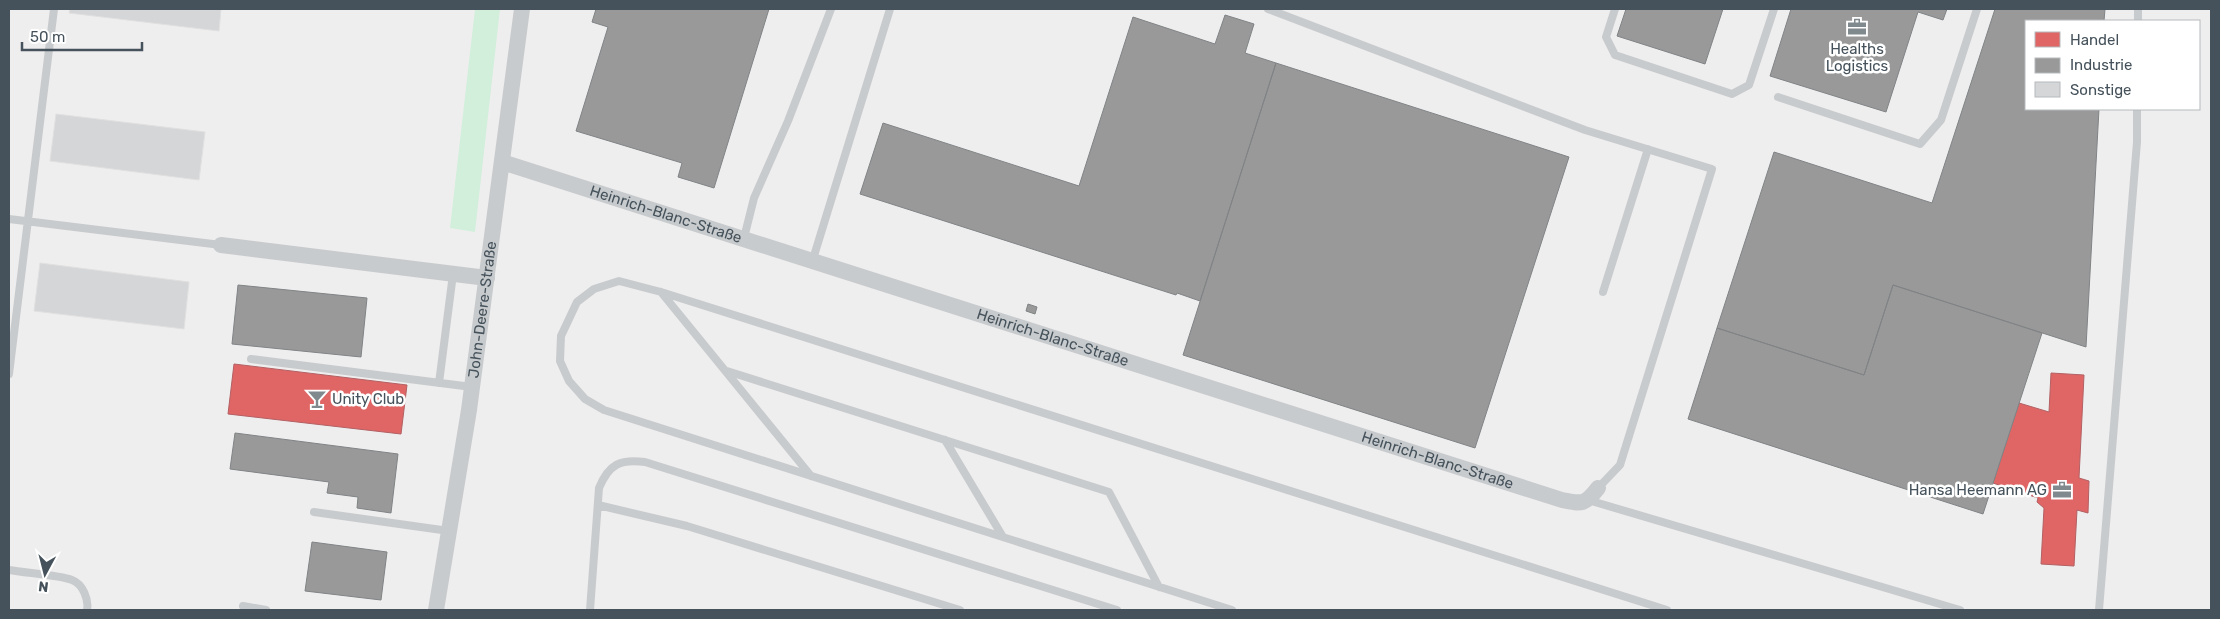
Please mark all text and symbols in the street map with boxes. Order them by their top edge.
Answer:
office icon: Healths Logistics [1846,16,1868,38]
scale bar [22,20,142,52]
legend [2025,20,2200,110]
text: 50 m [30,28,65,46]
text: Handel [2070,31,2119,49]
place label: Healths Logistics [1826,40,1889,75]
text: Industrie [2070,56,2132,74]
text: Sonstige [2070,81,2132,99]
street label: Heinrich-Blanc-Straße [588,182,744,247]
street label: John-Deere-Straße [464,240,500,379]
street label: Heinrich-Blanc-Straße [974,305,1131,370]
bar icon: Unity Club [306,388,328,410]
place label: Unity Club [332,390,404,408]
street label: Heinrich-Blanc-Straße [1359,428,1516,493]
office icon: Hansa Heemann AG [2051,479,2073,501]
place label: Hansa Heemann AG [1909,481,2047,499]
north arrow [20,549,70,599]
text: N [37,577,50,595]

